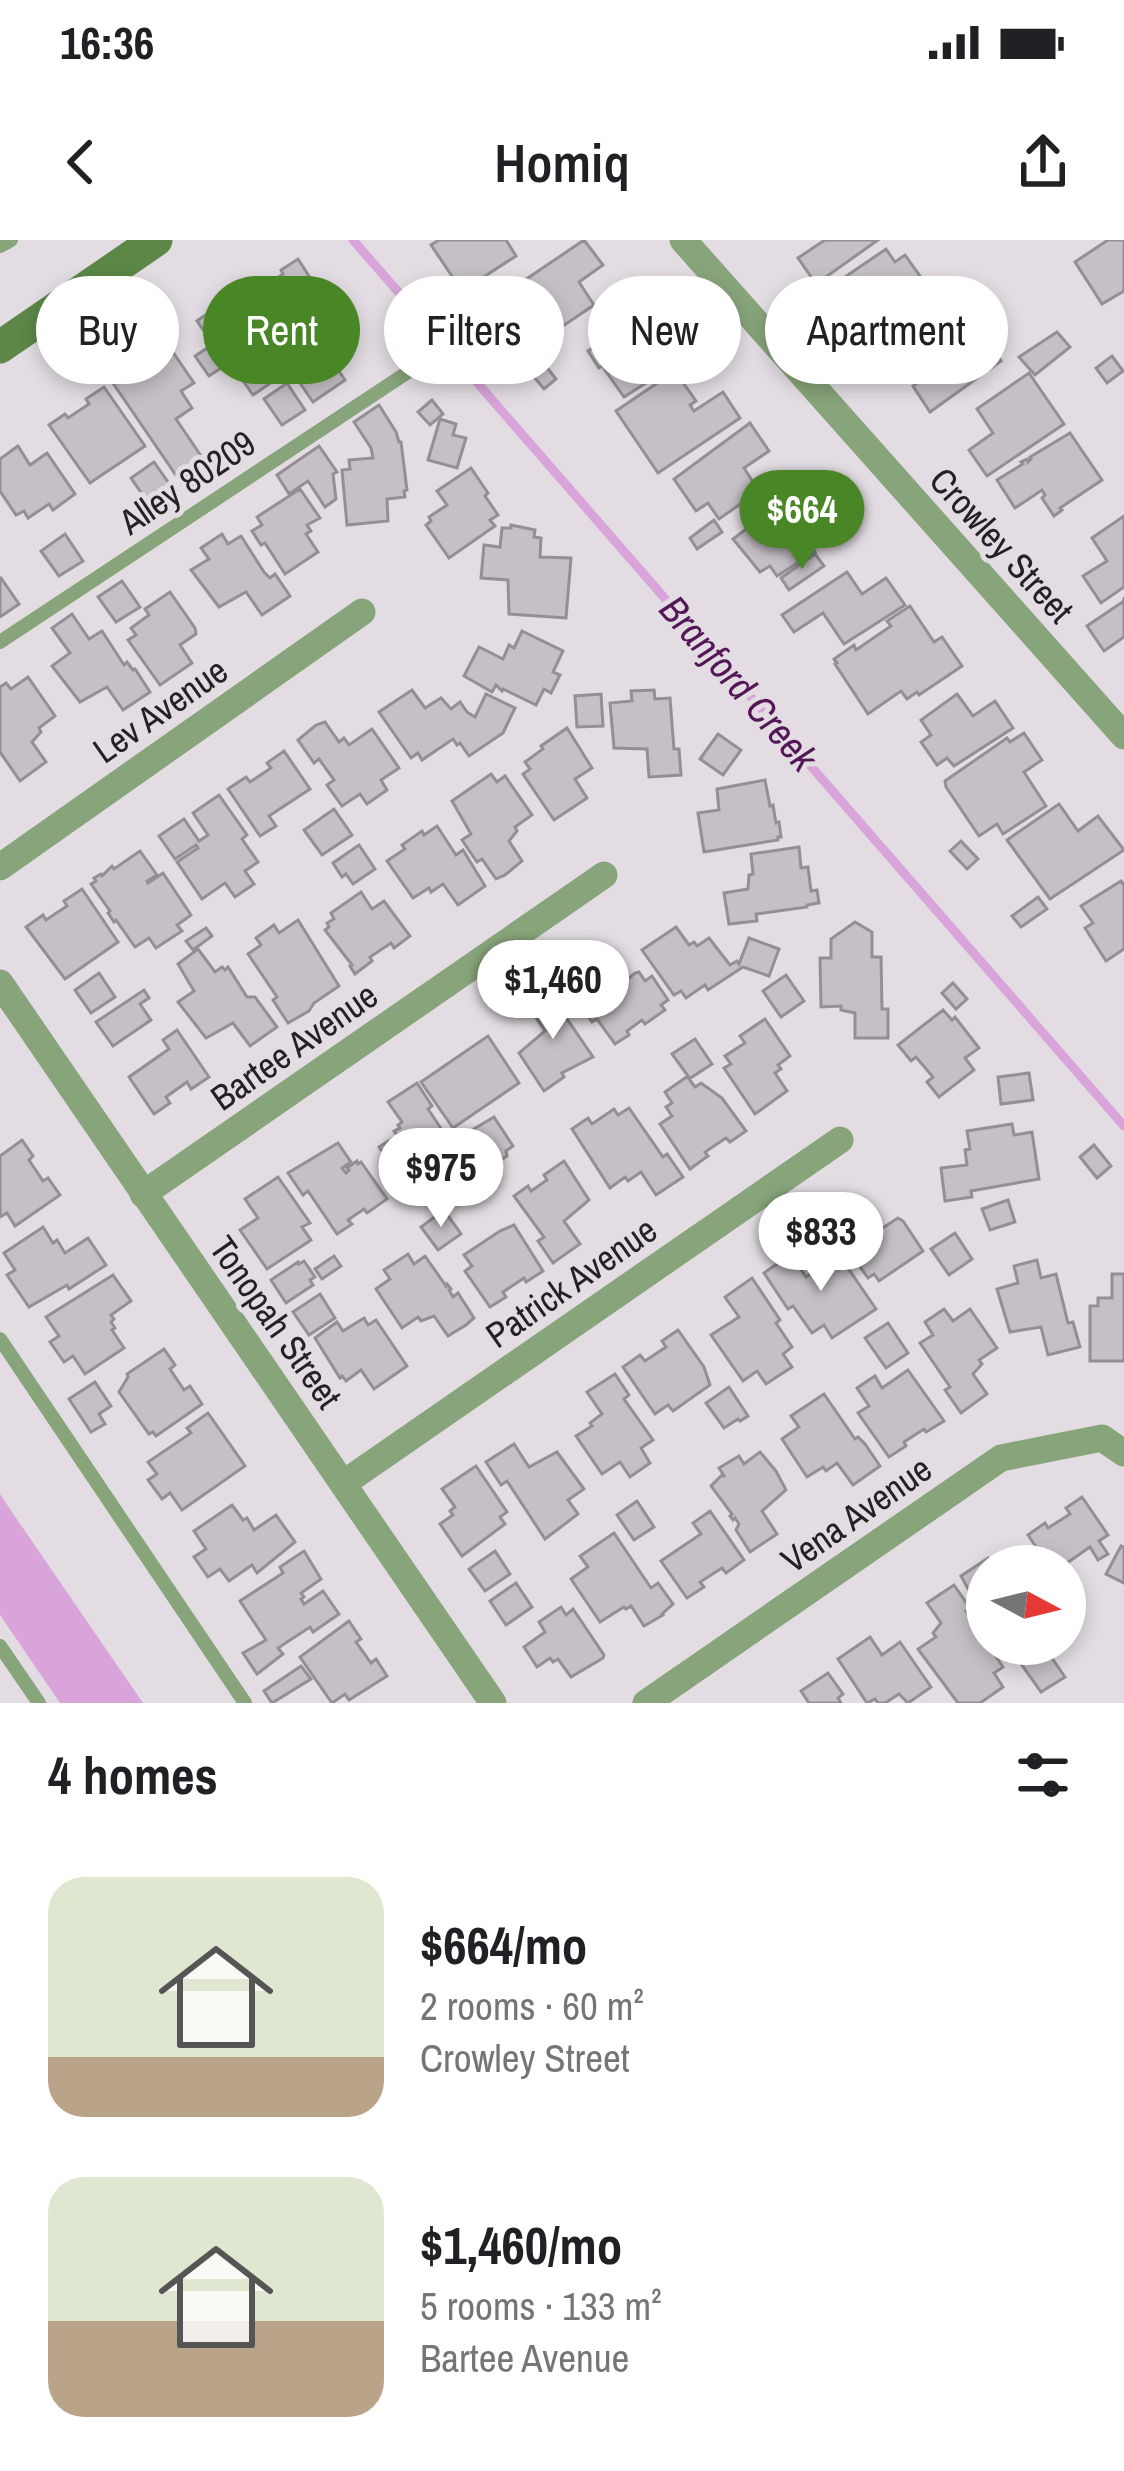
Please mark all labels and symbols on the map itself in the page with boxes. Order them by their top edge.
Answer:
street label: Alley 80209 [109,419,264,546]
street label: Crowley Street [919,457,1085,633]
pin: $664 [731,470,873,572]
water label: Branford Creek [648,584,830,783]
street label: Lev Avenue [83,646,237,774]
pin: $1,460 [455,940,651,1042]
street label: Bartee Avenue [201,971,387,1121]
pin: $975 [370,1128,512,1230]
pin: $833 [750,1192,892,1294]
street label: Patrick Avenue [476,1206,666,1358]
street label: Tonopah Street [199,1226,353,1418]
street label: Vena Avenue [771,1445,941,1583]
north arrow [966,1545,1086,1665]

